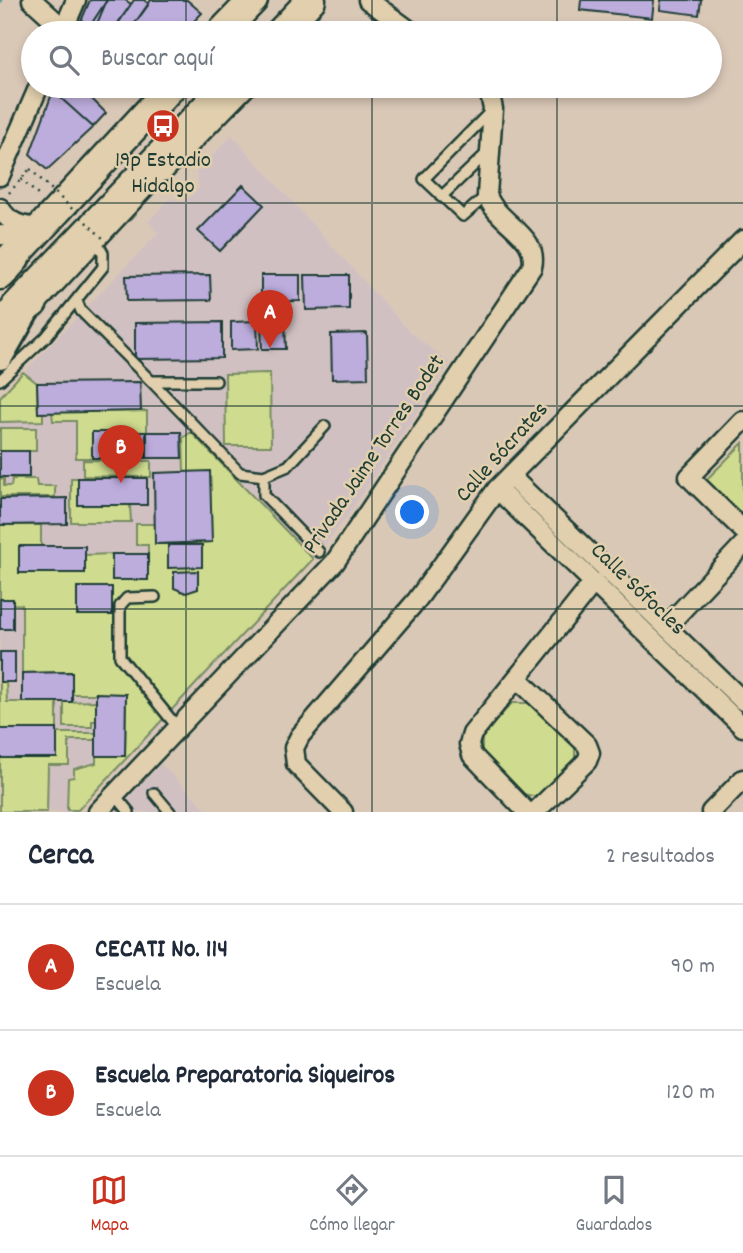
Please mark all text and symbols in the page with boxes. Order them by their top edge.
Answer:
search box [21,21,722,98]
icon: search [45,41,83,79]
text: Buscar aquí [101,41,213,78]
bus stop icon: 19p Estadio Hidalgo [144,107,182,145]
place label: 19p Estadio Hidalgo [115,145,211,204]
pin: A [247,290,293,348]
street label: Privada Jaime Torres Bodet [296,348,454,562]
street label: Calle Sócrates [449,395,557,511]
pin: B [98,425,144,483]
your location [395,495,429,529]
street label: Calle Sófocles [582,536,692,644]
text: Cerca [28,836,93,879]
text: 2 resultados [606,841,715,874]
text: CECATI No. 114 [95,932,228,969]
text: A [45,951,57,984]
text: 90 m [671,951,715,984]
text: Escuela [95,969,161,1002]
text: Escuela Preparatoria Siqueiros [95,1058,395,1095]
text: B [46,1077,56,1110]
text: 120 m [666,1077,715,1110]
text: Escuela [95,1095,161,1128]
tab: Mapa [90,1171,128,1240]
tab: Cómo llegar [309,1171,395,1240]
tab: Guardados [576,1171,653,1240]

